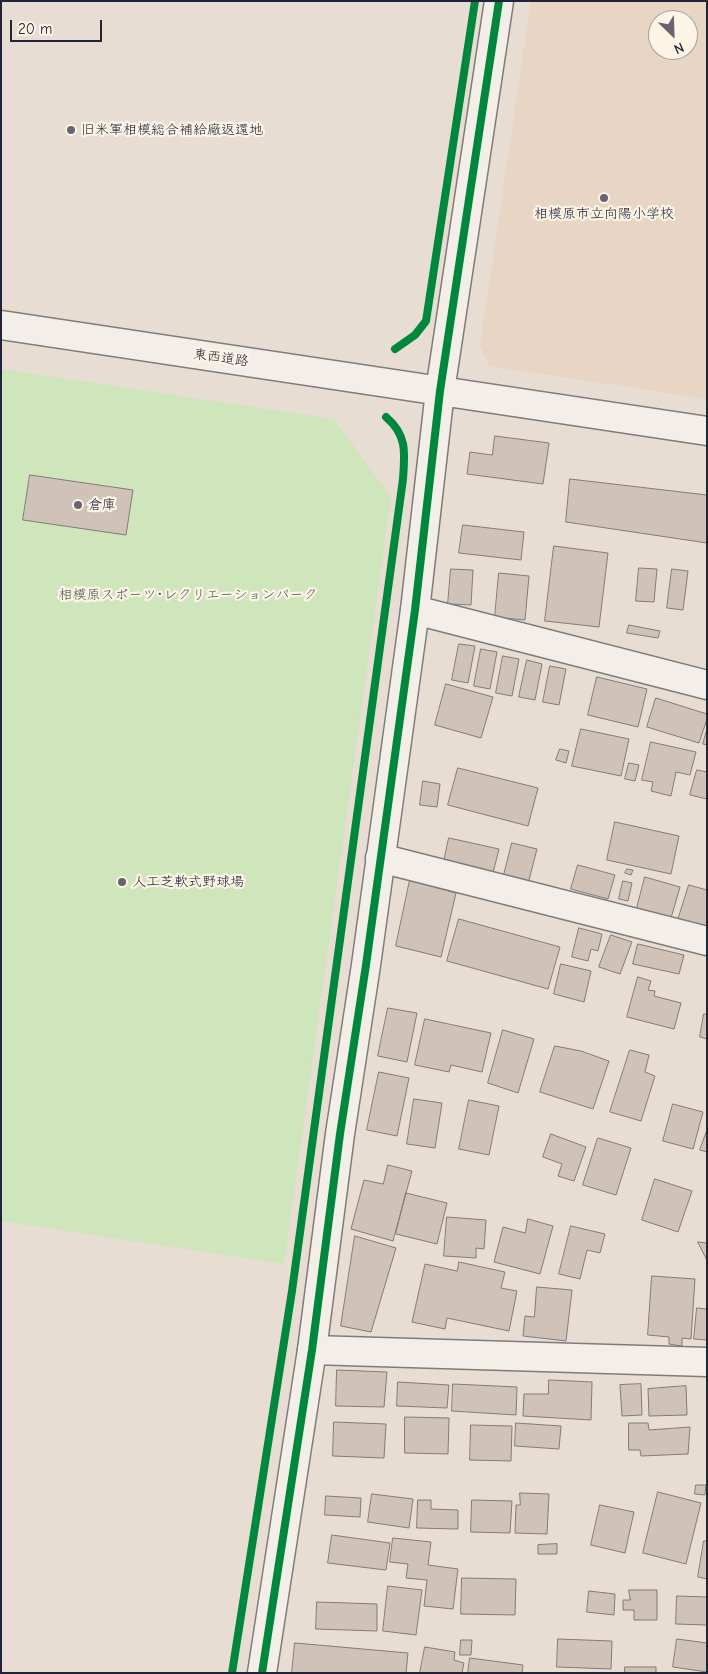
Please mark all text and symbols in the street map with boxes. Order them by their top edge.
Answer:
scale bar [12,10,105,42]
north arrow [648,10,698,60]
text: 20 m [18,20,52,38]
text: N [671,39,687,58]
place label: 旧米軍相模総合補給廠返還地 [81,122,263,138]
marker: 旧米軍相模総合補給廠返還地 [65,124,77,136]
marker: 相模原市立向陽小学校 [598,192,610,204]
place label: 相模原市立向陽小学校 [534,206,674,222]
street label: 東西道路 [192,346,250,370]
place label: 倉庫 [88,497,116,513]
marker: 倉庫 [72,499,84,511]
park label: 相模原スポーツ･レクリエーションパーク [59,587,317,603]
place label: 人工芝軟式野球場 [132,874,244,890]
marker: 人工芝軟式野球場 [116,876,128,888]

